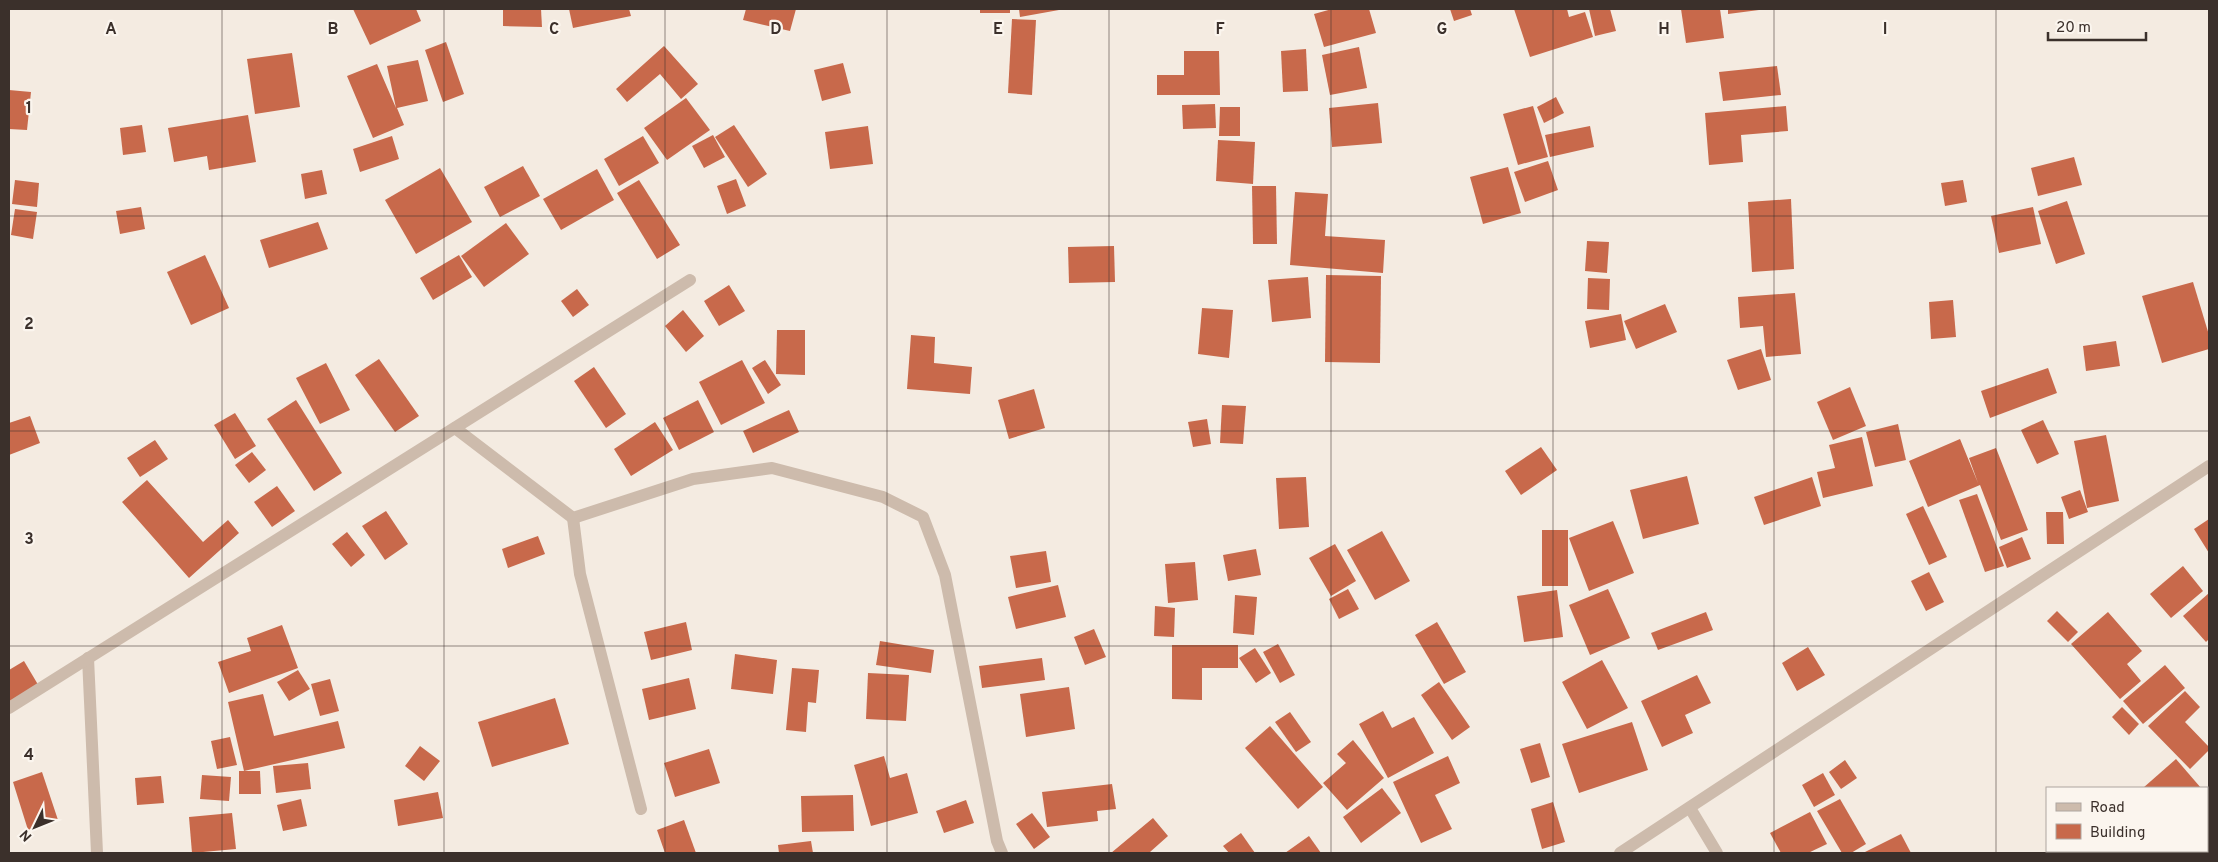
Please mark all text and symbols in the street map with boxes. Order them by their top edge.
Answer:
scale bar [2048,10,2146,42]
text: 20 m [2056,19,2091,38]
text: A [105,20,117,40]
text: B [327,20,339,40]
text: C [549,20,559,40]
text: D [770,20,782,40]
text: E [993,20,1003,40]
text: F [1215,20,1225,40]
text: G [1437,20,1447,40]
text: H [1658,20,1670,40]
text: I [1883,20,1887,40]
text: 1 [26,99,32,119]
text: 2 [24,315,34,335]
text: 3 [24,530,34,550]
text: 4 [24,746,34,766]
legend [2046,787,2208,852]
text: Road [2090,799,2125,818]
north arrow [10,802,60,852]
text: Building [2090,824,2145,843]
text: N [17,825,36,844]

